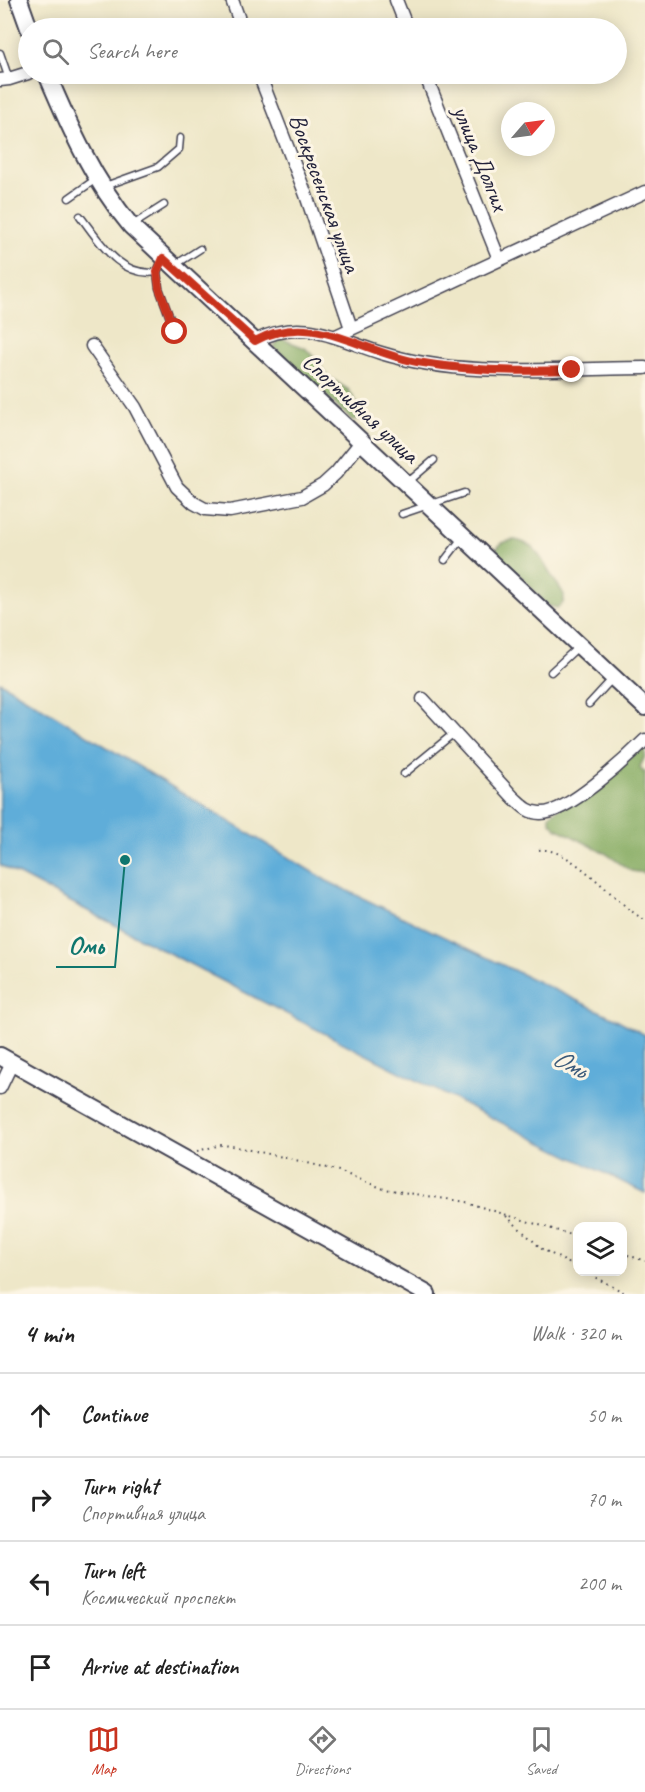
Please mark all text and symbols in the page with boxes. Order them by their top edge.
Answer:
search box [18,18,627,84]
icon: search [39,35,72,68]
text: Search here [87,37,177,65]
street label: улица Долгих [446,99,516,217]
north arrow [501,102,555,156]
street label: Воскресенская улица [282,110,368,278]
route start [161,318,187,344]
street label: Спортивная улица [296,346,427,471]
route end [558,356,584,382]
callout: Омь [56,923,115,967]
text: Омь [68,929,106,962]
water label: Омь [547,1041,595,1087]
map controls [573,1222,627,1276]
button: layers [573,1222,627,1276]
text: 4 min [24,1317,74,1350]
text: Walk · 320 m [531,1321,621,1346]
icon: ahead [24,1399,57,1432]
text: Continue [81,1401,147,1429]
text: 50 m [587,1403,621,1428]
text: Turn right [81,1473,158,1501]
icon: right [24,1483,57,1516]
text: 70 m [587,1487,621,1512]
text: Спортивная улица [81,1501,205,1526]
text: Turn left [81,1557,145,1585]
icon: left [24,1567,57,1600]
text: 200 m [578,1571,621,1596]
text: Космический проспект [81,1585,235,1610]
icon: arrive [24,1651,57,1684]
text: Arrive at destination [81,1653,238,1681]
tab: Map [87,1723,120,1779]
tab: Directions [295,1723,350,1779]
tab: Saved [525,1723,558,1779]

